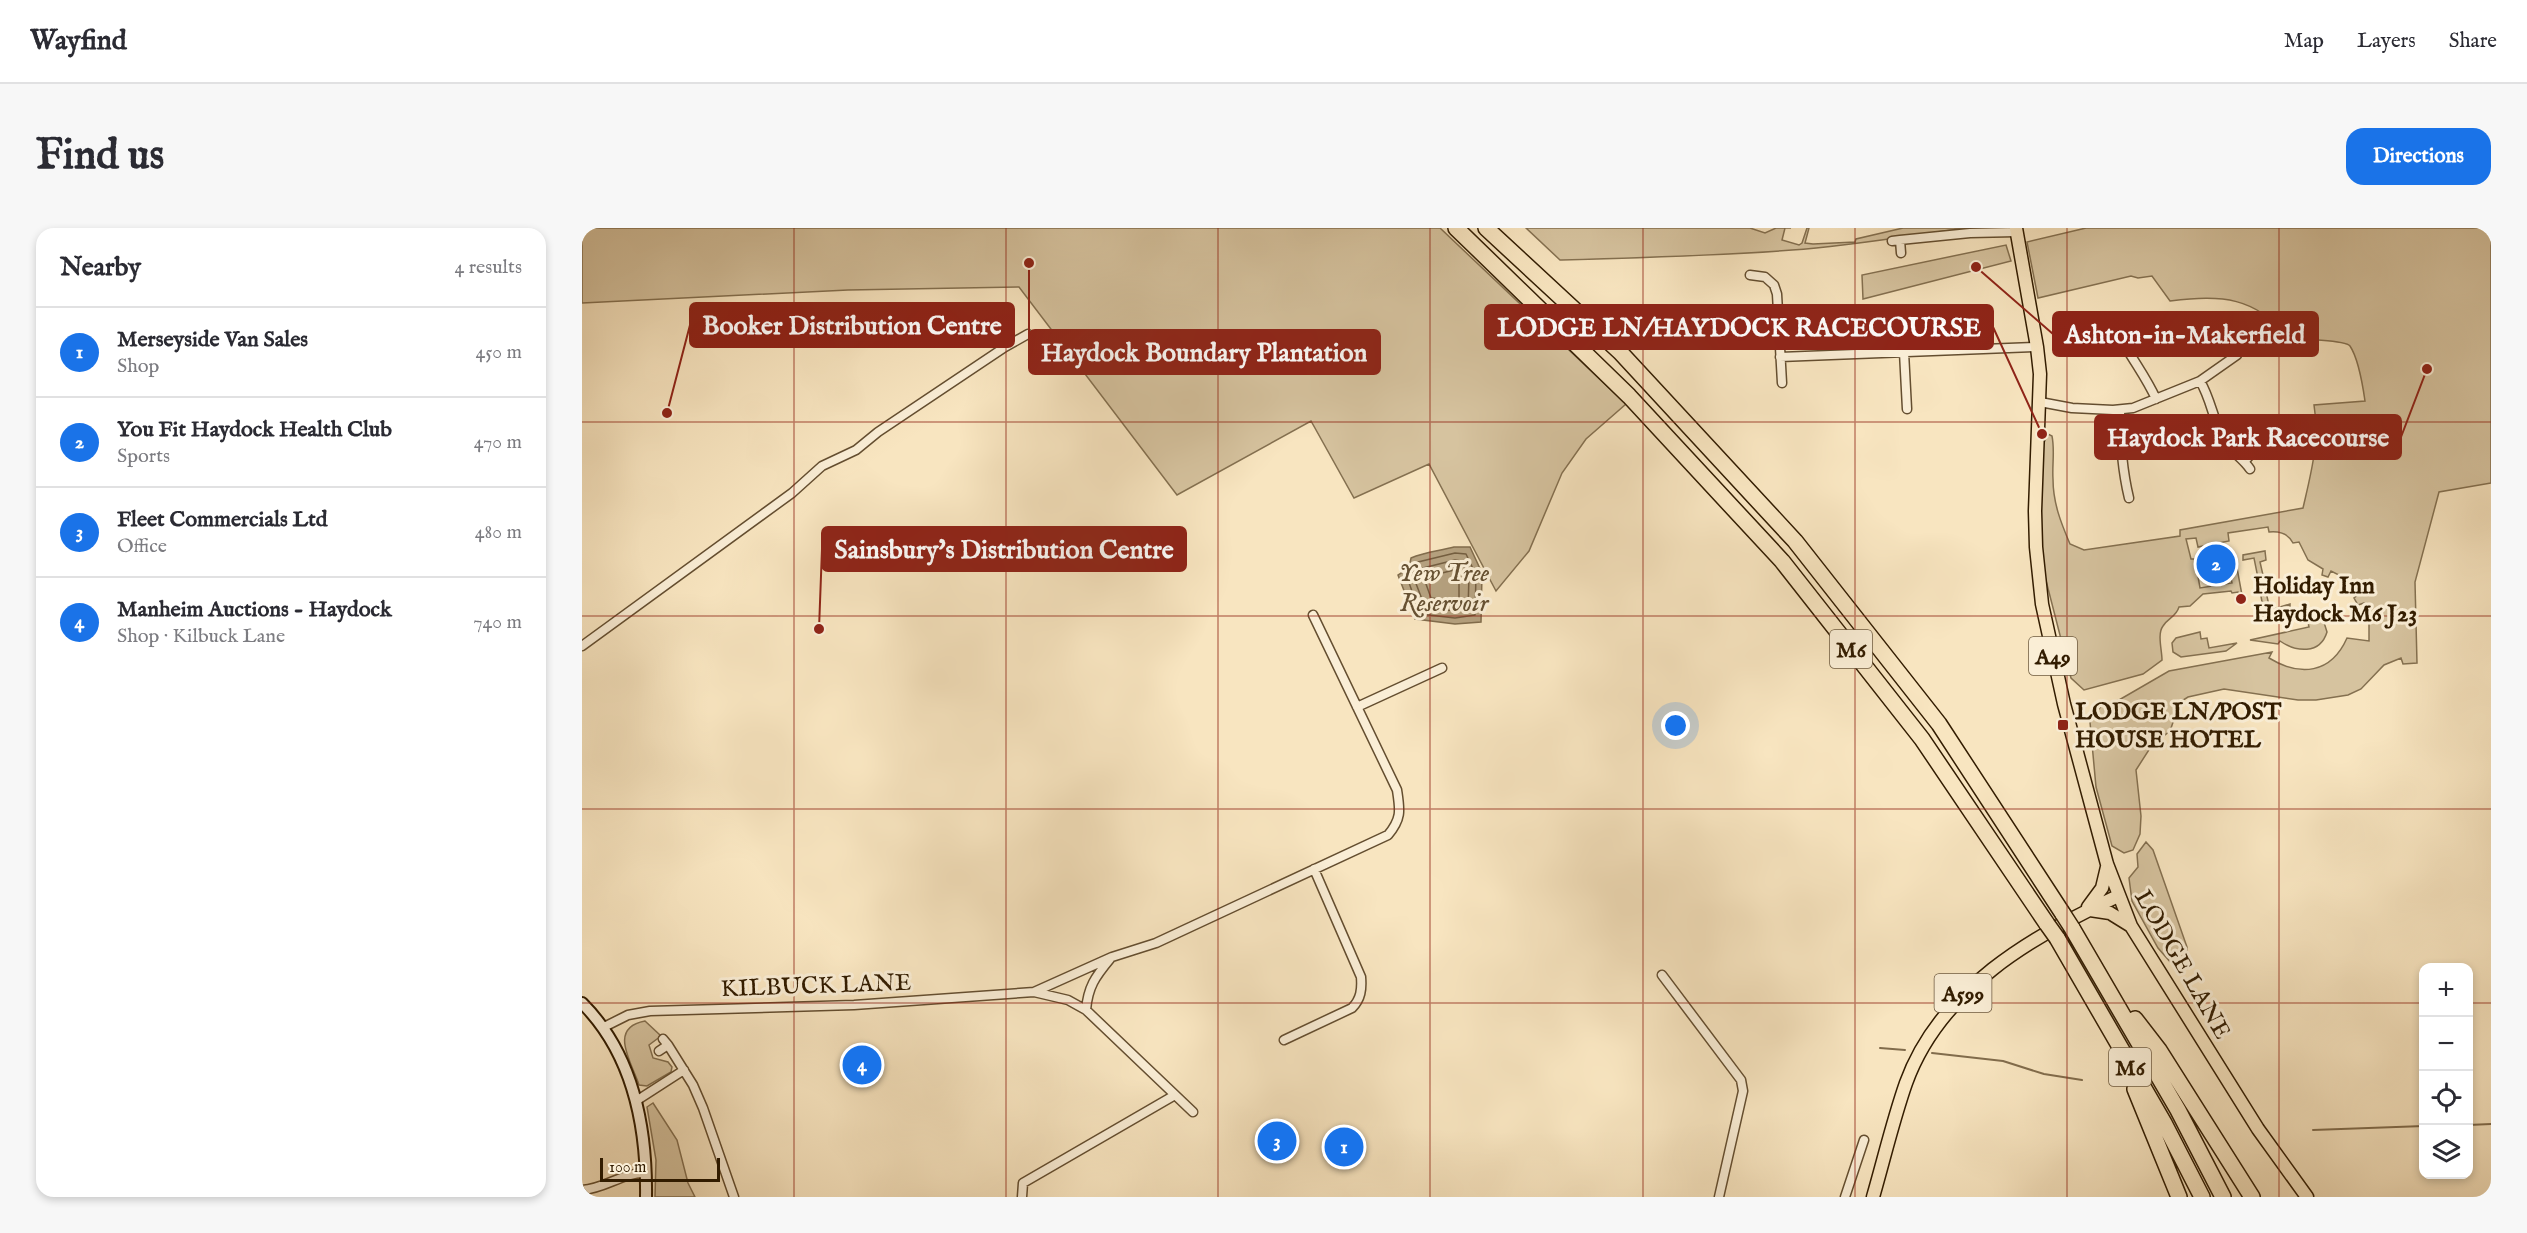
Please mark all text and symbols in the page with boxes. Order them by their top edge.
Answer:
text: Wayfind [30,24,127,59]
text: Map [2284,28,2324,55]
text: Layers [2357,28,2416,55]
text: Share [2449,28,2497,55]
button: Directions [2346,128,2491,185]
text: Find us [36,130,164,183]
text: Nearby [60,251,141,284]
text: 4 results [455,255,522,280]
callout: Booker Distribution Centre [690,303,1014,347]
callout: LODGE LN/HAYDOCK RACECOURSE [1485,305,1993,349]
text: Booker Distribution Centre [702,310,1002,343]
text: LODGE LN/HAYDOCK RACECOURSE [1497,312,1981,345]
callout: Ashton-in-Makerfield [2053,312,2318,356]
text: Ashton-in-Makerfield [2064,319,2307,352]
text: Merseyside Van Sales [117,326,308,354]
callout: Haydock Boundary Plantation [1029,330,1380,374]
text: Haydock Boundary Plantation [1041,337,1367,370]
text: 1 [76,340,83,365]
text: 450 m [475,340,522,365]
text: Shop [117,354,159,379]
callout: Haydock Park Racecourse [2095,415,2401,459]
text: You Fit Haydock Health Club [117,416,392,444]
text: Haydock Park Racecourse [2107,422,2389,455]
text: 2 [75,430,84,455]
text: 470 m [474,430,522,455]
text: Sports [117,444,170,469]
text: Fleet Commercials Ltd [117,506,327,534]
text: 3 [76,520,83,545]
text: 480 m [475,520,522,545]
callout: Sainsbury's Distribution Centre [822,527,1186,571]
text: Office [117,534,167,559]
text: Sainsbury's Distribution Centre [834,534,1174,567]
pin: 2 [2196,542,2236,586]
water label: Yew Tree Reservoir [1399,557,1490,620]
place label: Holiday Inn Haydock M6 J23 [2253,571,2417,630]
marker: Holiday Inn Haydock M6 J23 [2234,592,2248,606]
text: Manheim Auctions - Haydock [117,596,392,624]
text: 4 [75,610,84,635]
text: 740 m [473,610,522,635]
text: Shop · Kilbuck Lane [117,624,285,649]
road number: M6 [1830,630,1872,668]
road number: A49 [2029,637,2077,675]
place label: LODGE LN/POST HOUSE HOTEL [2075,697,2282,756]
your location [1661,711,1690,740]
marker: LODGE LN/POST HOUSE HOTEL [2056,718,2070,732]
street label: LODGE LANE [2126,884,2237,1045]
map controls [2419,963,2473,1179]
button: + [2419,963,2473,1017]
street label: KILBUCK LANE [720,968,912,1005]
road number: A599 [1934,974,1992,1012]
button: − [2419,1017,2473,1071]
pin: 4 [842,1042,882,1088]
road number: M6 [2109,1048,2151,1086]
button: locate [2419,1071,2473,1125]
pin: 3 [1258,1118,1296,1164]
pin: 1 [1324,1124,1364,1170]
button: layers [2419,1125,2473,1179]
scale bar [600,1155,720,1182]
text: 100 m [609,1158,646,1178]

